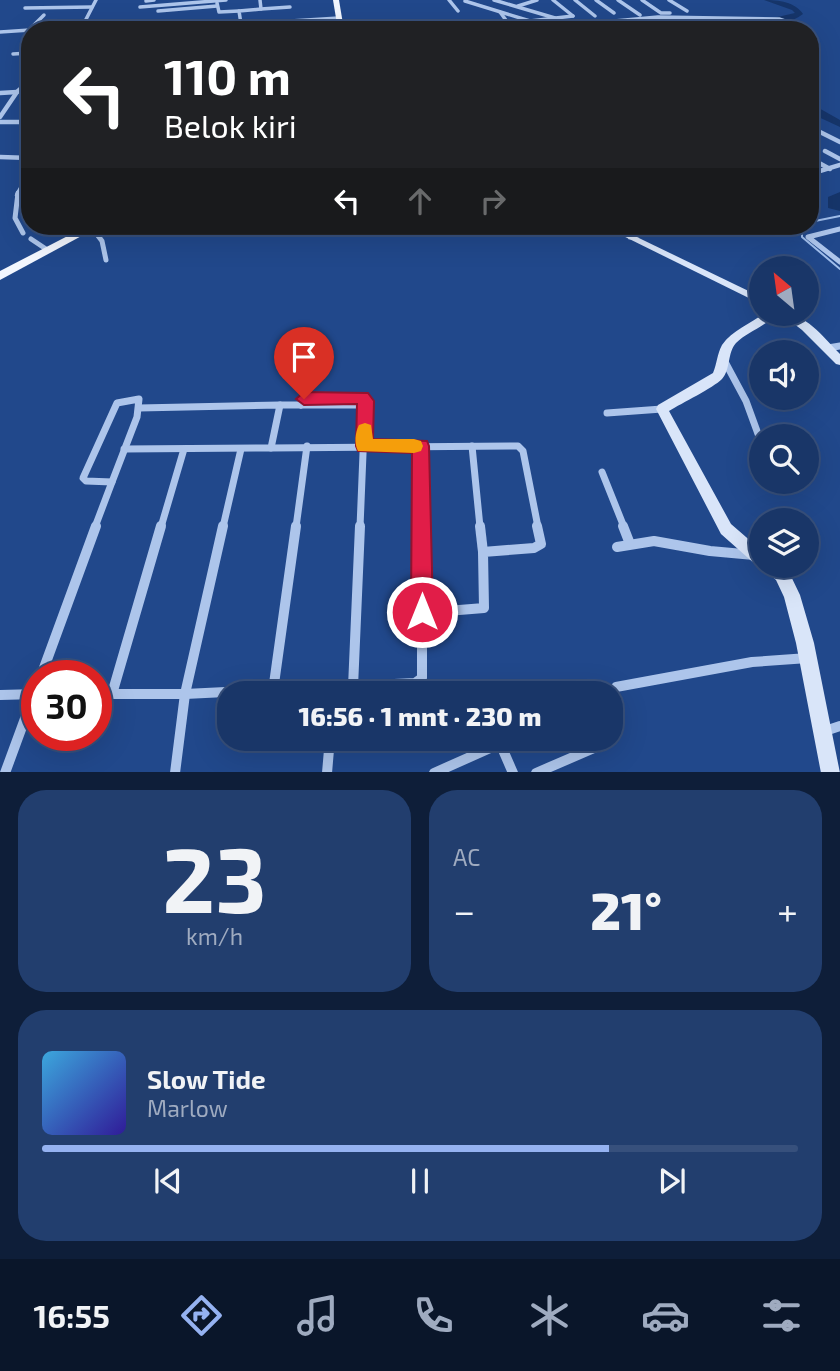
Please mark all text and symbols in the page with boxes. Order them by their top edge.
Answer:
text: 110 m [164,46,291,105]
icon: left [49,49,140,140]
text: Belok kiri [164,106,297,144]
icon: left [328,182,366,220]
icon: ahead [401,182,439,220]
icon: right [474,182,512,220]
north arrow [749,256,819,326]
map controls [749,256,819,578]
pin [274,327,334,399]
icon: arrive [285,338,323,376]
button: sound [749,340,819,410]
button: search [749,424,819,494]
button: layers [749,508,819,578]
position arrow [385,575,459,649]
speed limit sign: 30 [21,660,112,751]
text: 16:56 · 1 mnt · 230 m [299,700,541,731]
text: 23 [162,822,267,931]
text: AC [453,843,480,871]
text: 21° [590,878,662,940]
text: − [453,887,475,933]
text: + [777,887,798,933]
text: km/h [186,922,243,950]
text: Slow Tide [147,1063,266,1094]
text: Marlow [147,1094,228,1122]
icon: previous [149,1162,187,1200]
icon: pause [401,1162,439,1200]
icon: next [653,1162,691,1200]
icon: directions [177,1291,226,1340]
icon: music [293,1291,342,1340]
icon: phone [409,1291,458,1340]
icon: climate [525,1291,574,1340]
icon: car [641,1291,690,1340]
icon: filters [757,1291,806,1340]
text: 16:55 [34,1296,110,1334]

